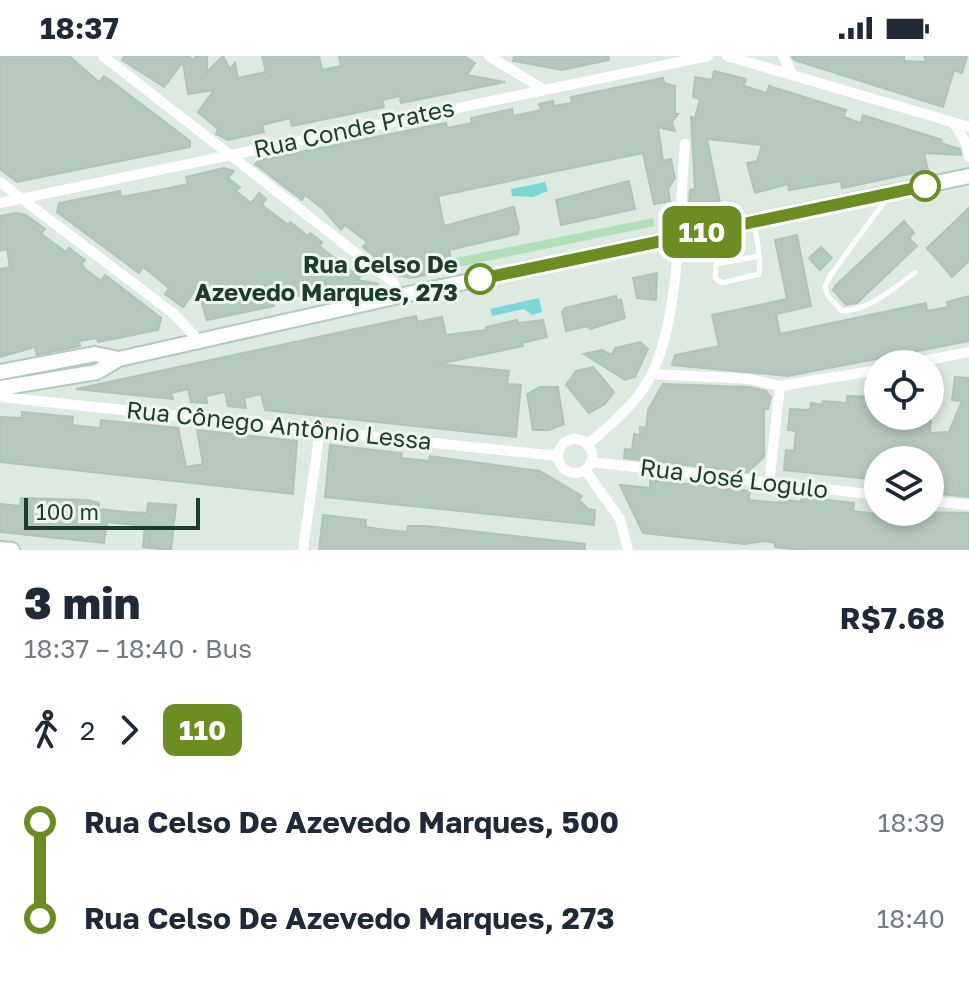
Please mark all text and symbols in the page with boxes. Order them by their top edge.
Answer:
text: 18:37 [40,10,119,46]
street label: Rua Conde Prates [251,92,457,163]
unlabelled marker [910,171,940,201]
line badge: 110 [656,206,748,258]
text: 110 [678,215,726,248]
place label: Rua Celso De Azevedo Marques, 273 [194,249,458,306]
marker: Rua Celso De Azevedo Marques, 273 [465,264,495,294]
map controls [864,350,944,526]
button: locate [864,350,944,430]
street label: Rua Cônego Antônio Lessa [125,394,433,455]
button: layers [864,446,944,526]
street label: Rua José Logulo [638,452,830,503]
scale bar [24,494,200,530]
text: 100 m [36,498,99,525]
text: 3 min [24,576,140,629]
text: R$7.68 [840,600,945,636]
text: 18:37 – 18:40 · Bus [24,633,252,664]
icon: walk [24,708,68,752]
icon: forward [107,708,151,752]
text: 110 [179,713,226,746]
text: 2 [80,715,95,746]
text: Rua Celso De Azevedo Marques, 500 [84,804,619,840]
text: 18:39 [878,807,945,838]
text: Rua Celso De Azevedo Marques, 273 [84,900,615,936]
text: 18:40 [877,903,945,934]

